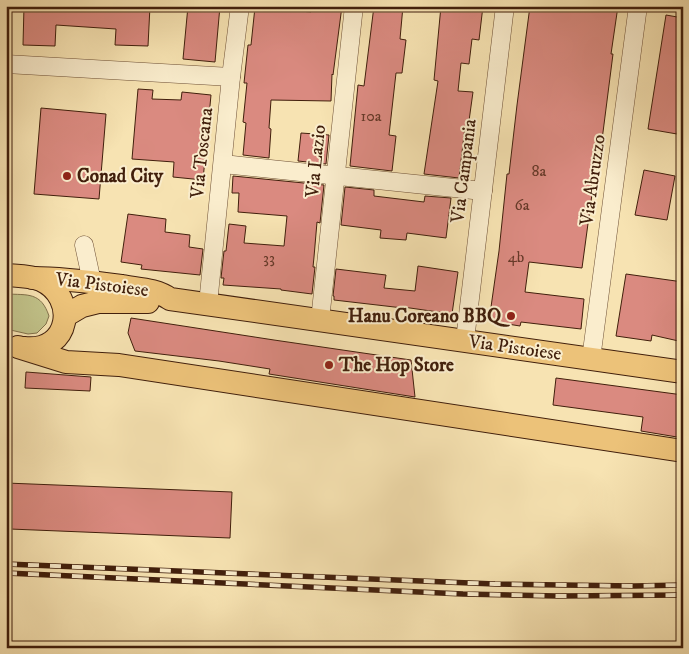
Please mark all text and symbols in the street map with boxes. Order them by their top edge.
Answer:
street label: Via Toscana [186,106,218,201]
house number: 10a [360,106,382,126]
street label: Via Campania [446,118,482,225]
street label: Via Lazio [301,123,331,200]
street label: Via Abruzzo [575,133,611,228]
house number: 8a [532,161,547,181]
place label: Conad City [77,165,164,188]
marker: Conad City [61,170,73,182]
house number: 6a [514,195,530,215]
house number: 4b [508,247,524,267]
house number: 33 [263,248,275,268]
street label: Via Pistoiese [53,268,150,302]
place label: Hanu Coreano BBQ [348,305,510,328]
marker: Hanu Coreano BBQ [505,310,517,322]
street label: Via Pistoiese [466,330,563,366]
place label: The Hop Store [338,354,454,377]
marker: The Hop Store [323,359,335,371]

